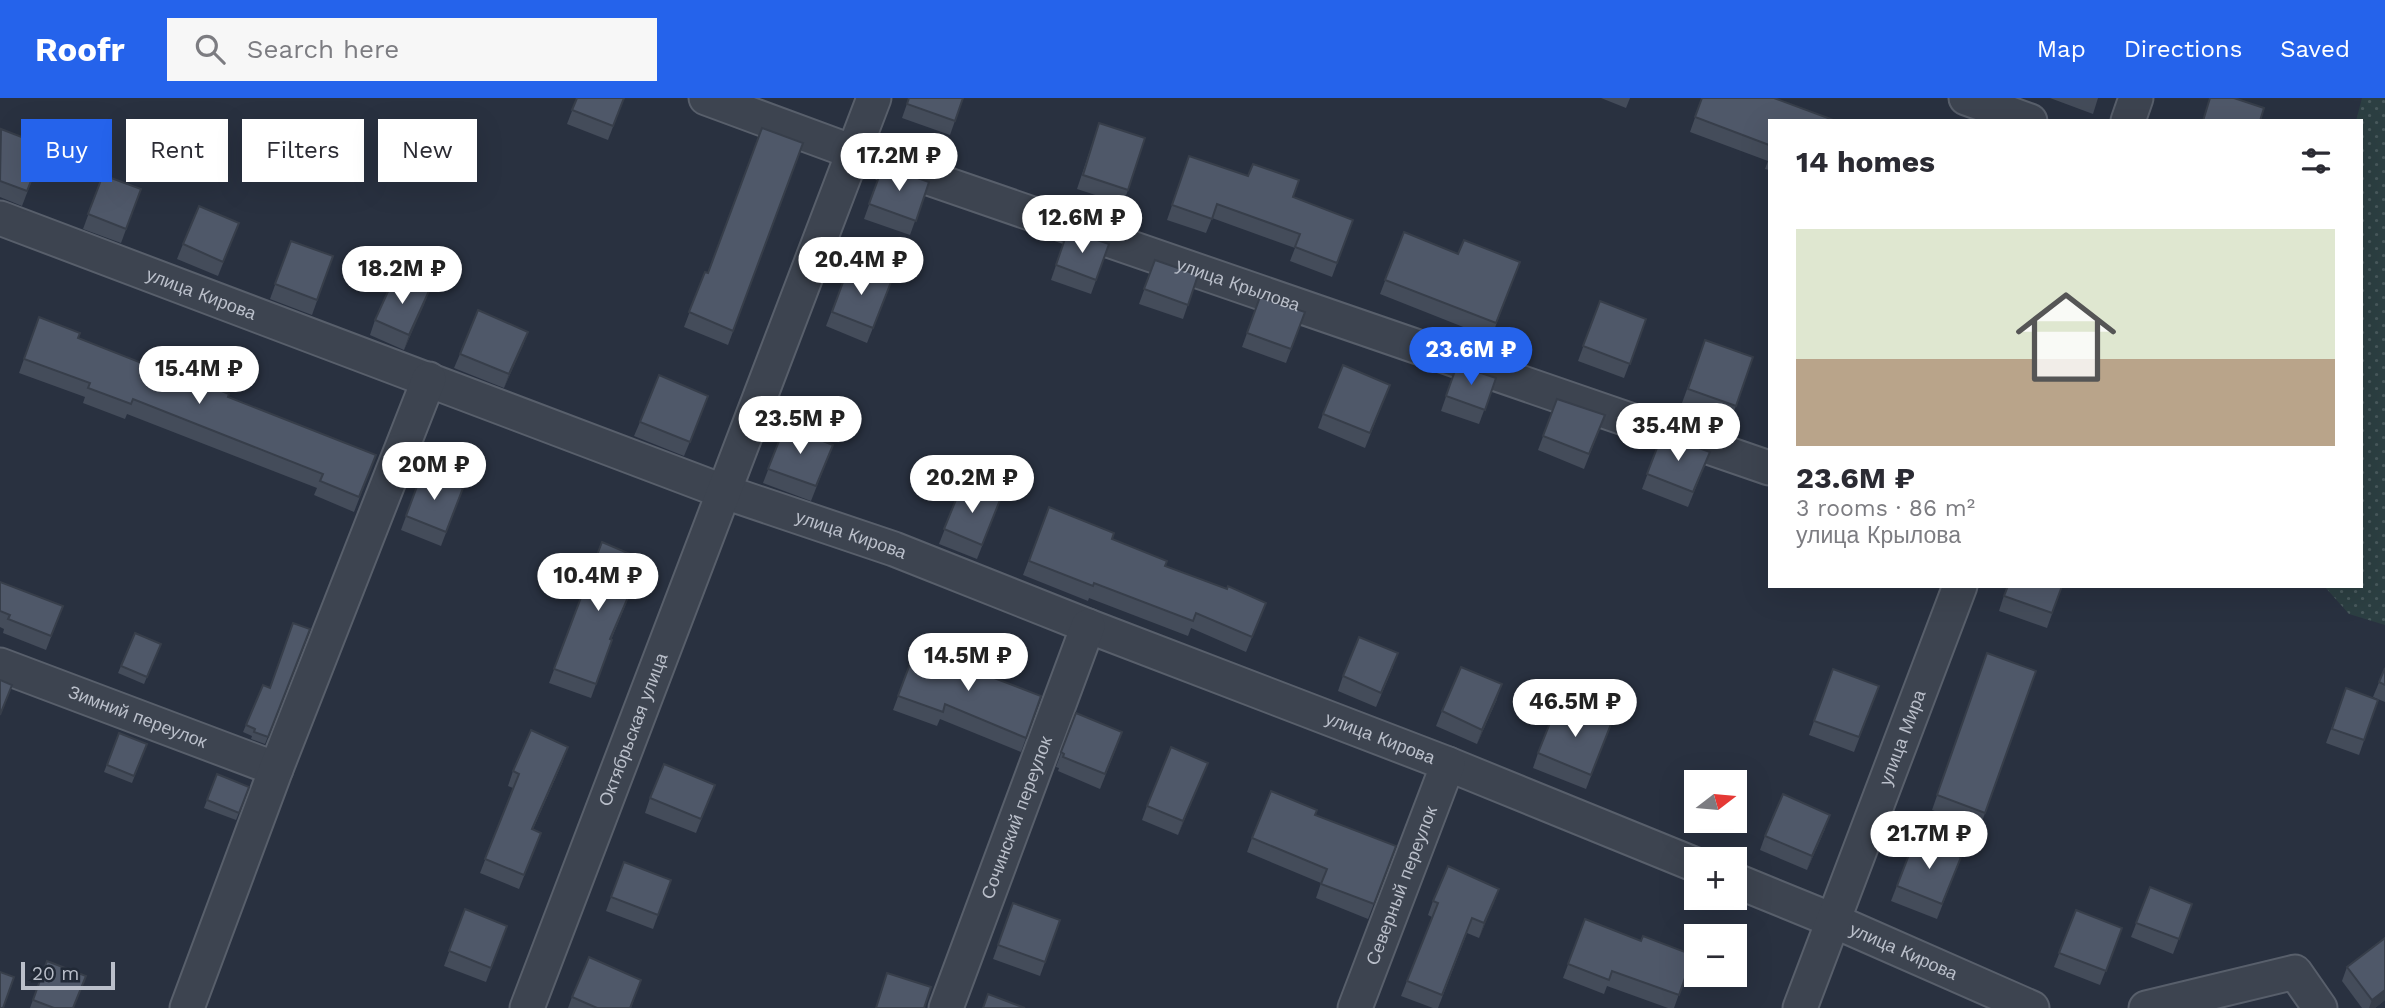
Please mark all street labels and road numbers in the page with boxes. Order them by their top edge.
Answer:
street label: улица Крылова [1174,253,1304,316]
street label: улица Кирова [143,263,260,324]
street label: улица Кирова [793,506,911,563]
street label: Октябрьская улица [594,649,672,809]
street label: Зимний переулок [66,681,210,752]
street label: улица Мира [1874,686,1930,788]
street label: улица Кирова [1323,707,1439,768]
street label: Сочинский переулок [976,733,1056,902]
street label: Северный переулок [1361,803,1441,968]
street label: улица Кирова [1847,918,1962,984]

